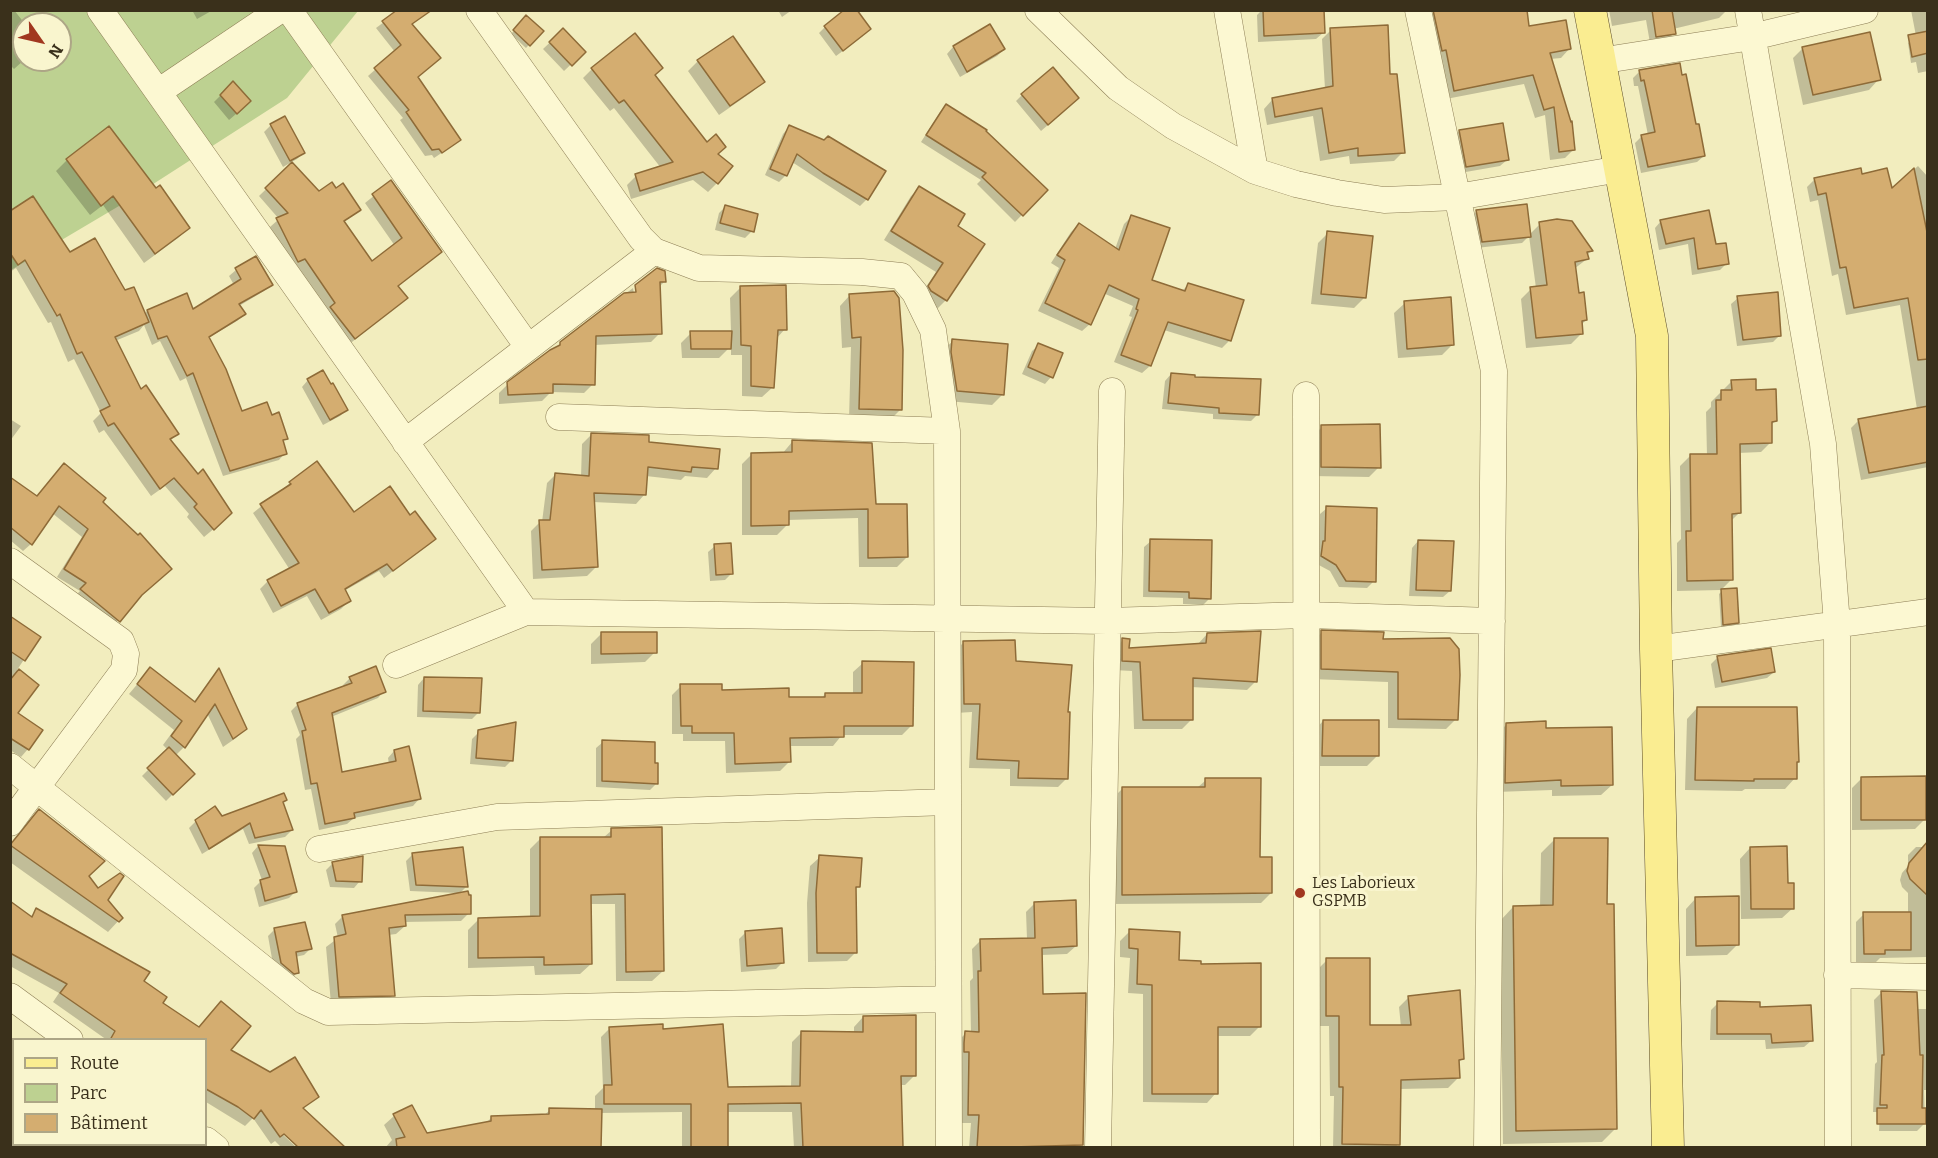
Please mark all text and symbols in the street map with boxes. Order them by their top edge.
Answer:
north arrow [12,12,72,72]
text: N [44,41,67,62]
place label: Les Laborieux GSPMB [1312,874,1415,912]
marker: Les Laborieux GSPMB [1293,886,1307,900]
legend [12,1038,207,1146]
text: Route [70,1052,119,1074]
text: Parc [70,1082,107,1104]
text: Bâtiment [70,1112,148,1134]

